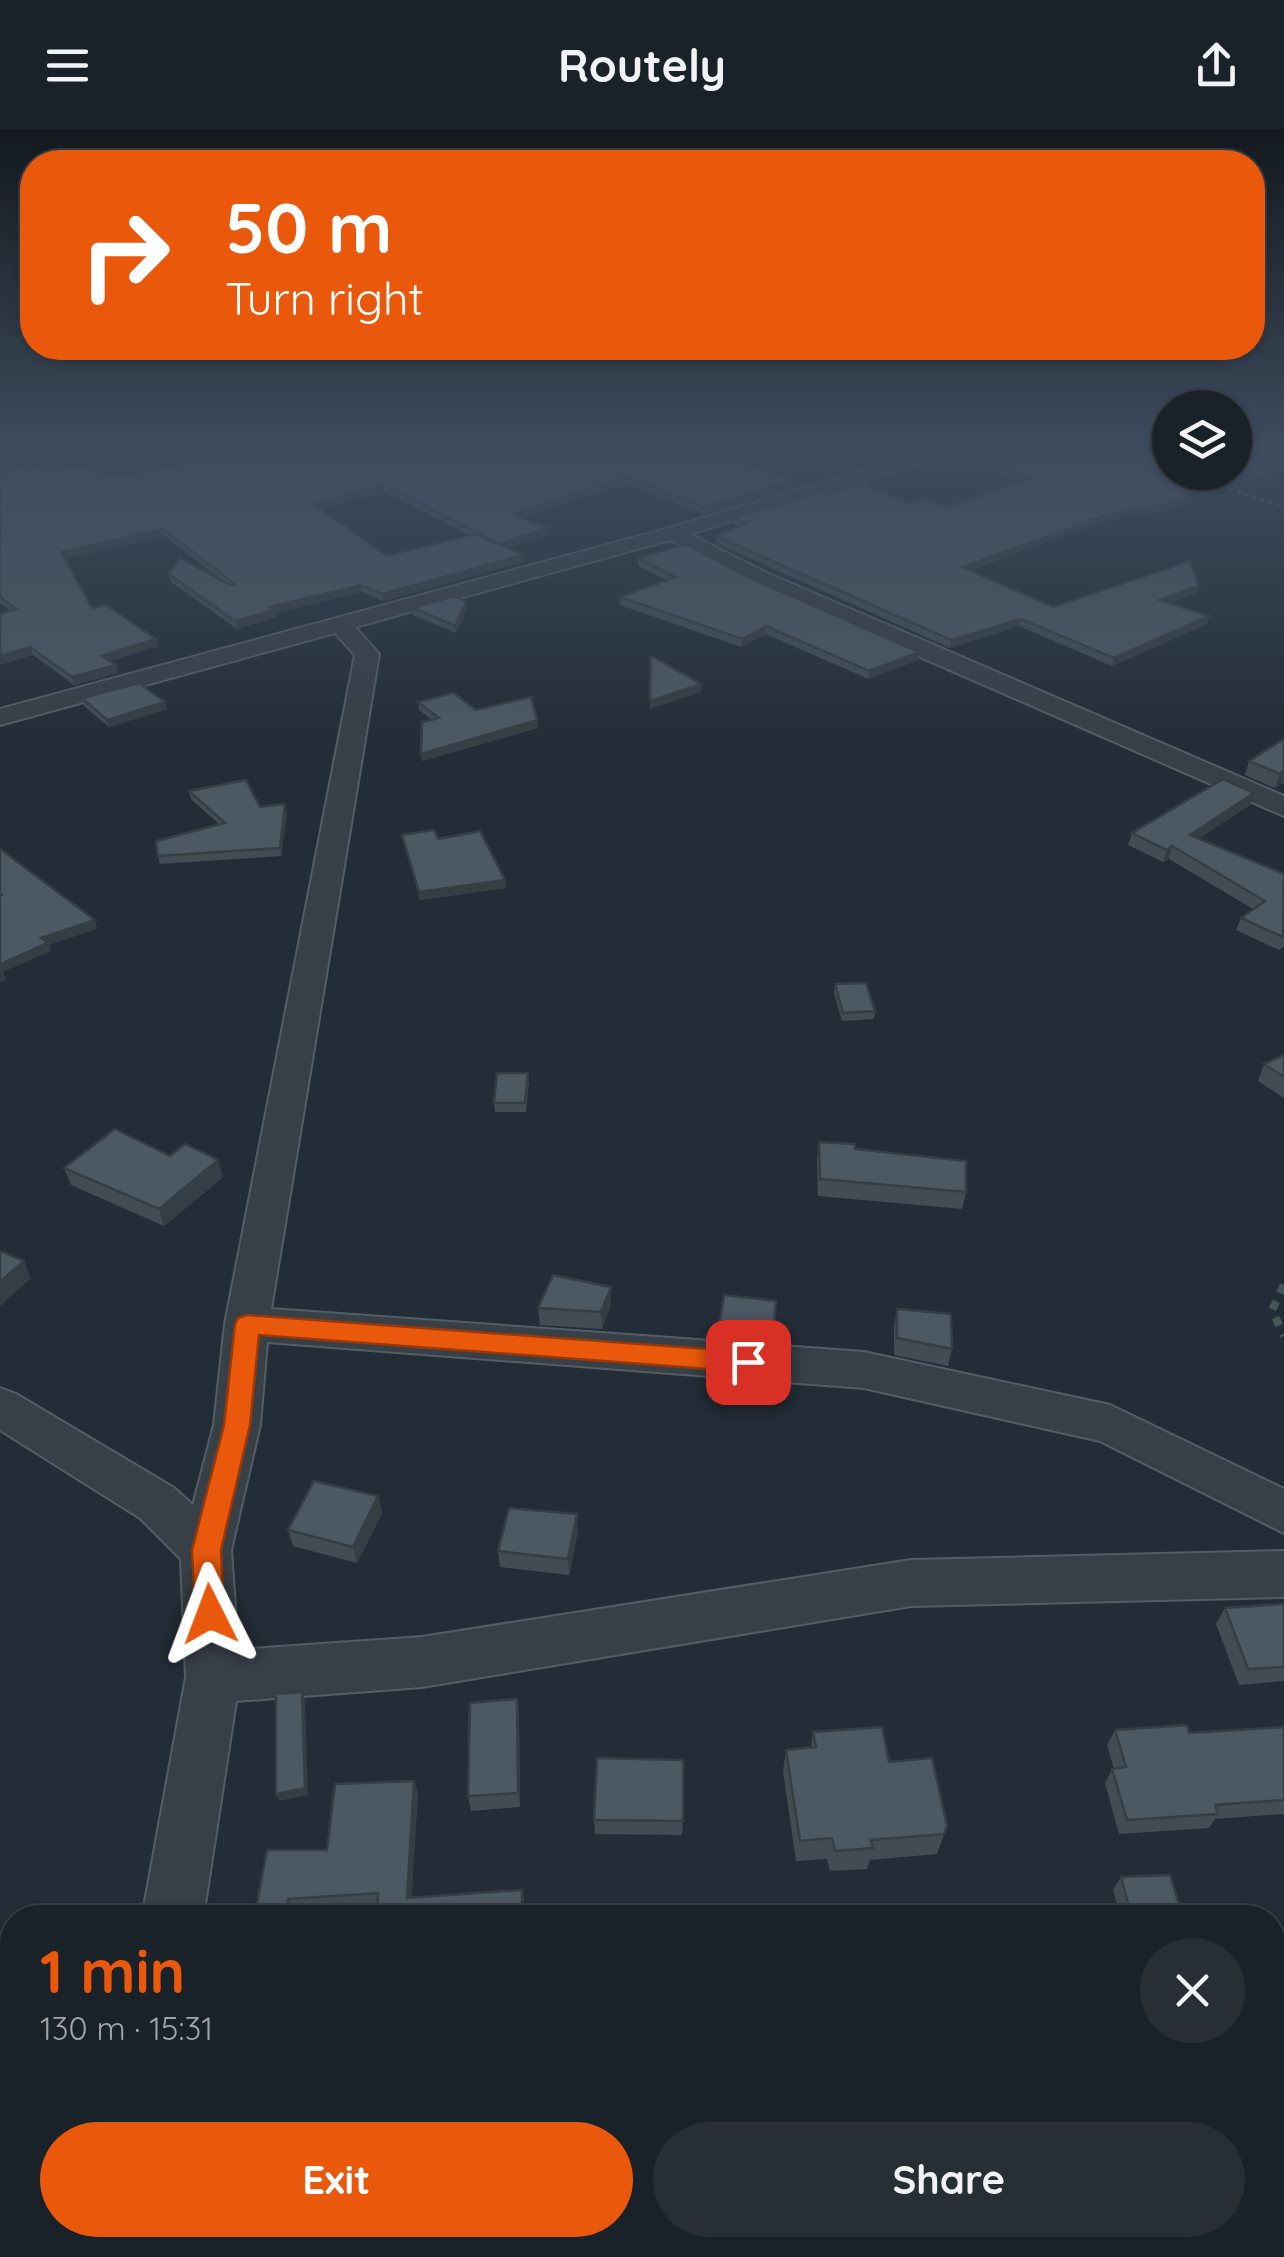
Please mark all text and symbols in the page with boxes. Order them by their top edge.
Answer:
text: Routely [558,37,726,93]
icon: menu [40,38,95,93]
icon: share [1189,38,1244,93]
text: 50 m [225,183,392,271]
icon: right [60,190,190,320]
text: Turn right [225,270,424,326]
map controls [1152,390,1252,490]
button: layers [1152,390,1252,490]
pin [706,1320,791,1405]
icon: arrive [721,1335,776,1390]
position arrow [158,1562,262,1666]
text: 1 min [40,1933,185,2008]
button: close [1140,1938,1245,2043]
text: 130 m · 15:31 [40,2008,213,2048]
button: Exit [40,2122,633,2237]
button: Share [653,2122,1245,2237]

